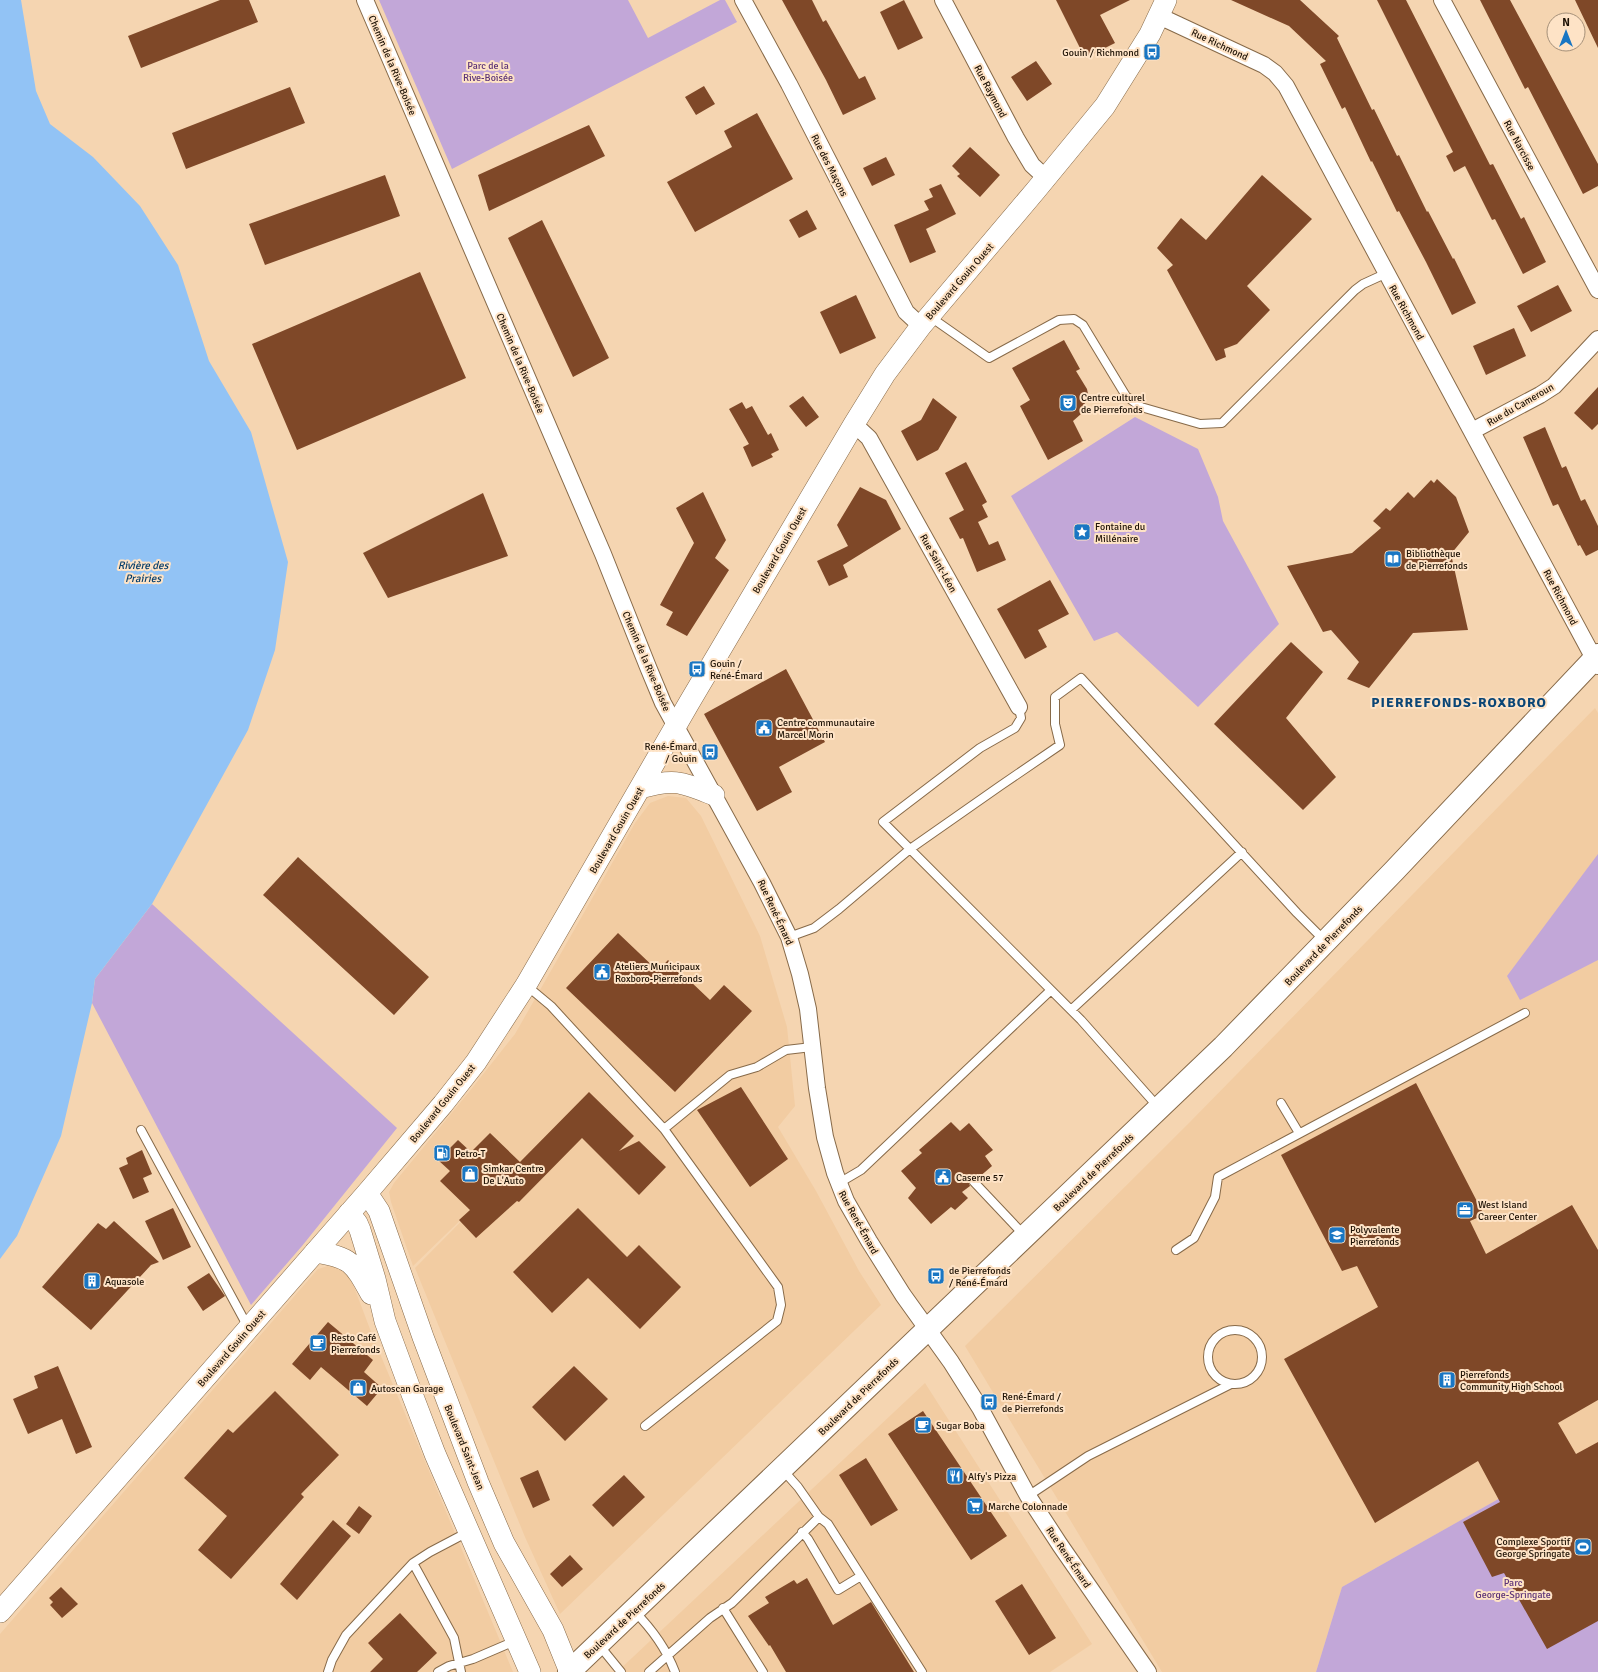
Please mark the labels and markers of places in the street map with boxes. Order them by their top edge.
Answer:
bus stop icon: Gouin / Richmond [1142,42,1162,62]
place label: Gouin / Richmond [1062,47,1139,59]
place label: Centre culturel de Pierrefonds [1081,392,1145,416]
theatre icon: Centre culturel de Pierrefonds [1058,393,1078,413]
place label: Fontaine du Millénaire [1095,521,1145,545]
place icon: Fontaine du Millénaire [1072,522,1092,542]
place label: Bibliothèque de Pierrefonds [1406,548,1468,572]
library icon: Bibliothèque de Pierrefonds [1383,549,1403,569]
place label: Gouin / René-Émard [710,658,762,682]
bus stop icon: Gouin / René-Émard [687,659,707,679]
place label: Centre communautaire Marcel Morin [777,717,875,741]
public building icon: Centre communautaire Marcel Morin [754,718,774,738]
place label: René-Émard / Gouin [645,740,697,765]
bus stop icon: René-Émard / Gouin [700,742,720,762]
place label: Ateliers Municipaux Roxboro-Pierrefonds [615,961,703,985]
public building icon: Ateliers Municipaux Roxboro-Pierrefonds [592,962,612,982]
fuel station icon: Petro-T [432,1143,452,1163]
place label: Petro-T [455,1148,486,1160]
place label: Simkar Centre De L'Auto [483,1163,544,1187]
shop icon: Simkar Centre De L'Auto [460,1164,480,1184]
public building icon: Caserne 57 [933,1167,953,1187]
place label: Caserne 57 [956,1172,1004,1184]
place label: West Island Career Center [1478,1199,1537,1223]
office icon: West Island Career Center [1455,1200,1475,1220]
place label: Polyvalente Pierrefonds [1350,1224,1400,1248]
school or university icon: Polyvalente Pierrefonds [1327,1225,1347,1245]
place label: de Pierrefonds / René-Émard [949,1265,1011,1289]
bus stop icon: de Pierrefonds / René-Émard [926,1266,946,1286]
building icon: Aquasole [82,1271,102,1291]
place label: Aquasole [105,1276,144,1288]
place label: Resto Café Pierrefonds [331,1332,381,1356]
cafe icon: Resto Café Pierrefonds [308,1333,328,1353]
place label: Pierrefonds Community High School [1460,1369,1563,1393]
building icon: Pierrefonds Community High School [1437,1370,1457,1390]
shop icon: Autoscan Garage [348,1378,368,1398]
place label: Autoscan Garage [371,1383,443,1395]
place label: René-Émard / de Pierrefonds [1002,1390,1064,1415]
bus stop icon: René-Émard / de Pierrefonds [979,1392,999,1412]
cafe icon: Sugar Boba [913,1415,933,1435]
place label: Sugar Boba [936,1420,985,1432]
restaurant icon: Alfy's Pizza [945,1466,965,1486]
place label: Alfy's Pizza [968,1471,1016,1483]
supermarket icon: Marche Colonnade [965,1496,985,1516]
place label: Marche Colonnade [988,1501,1067,1513]
place label: Complexe Sportif George Springate [1496,1536,1571,1560]
sports icon: Complexe Sportif George Springate [1573,1537,1593,1557]

